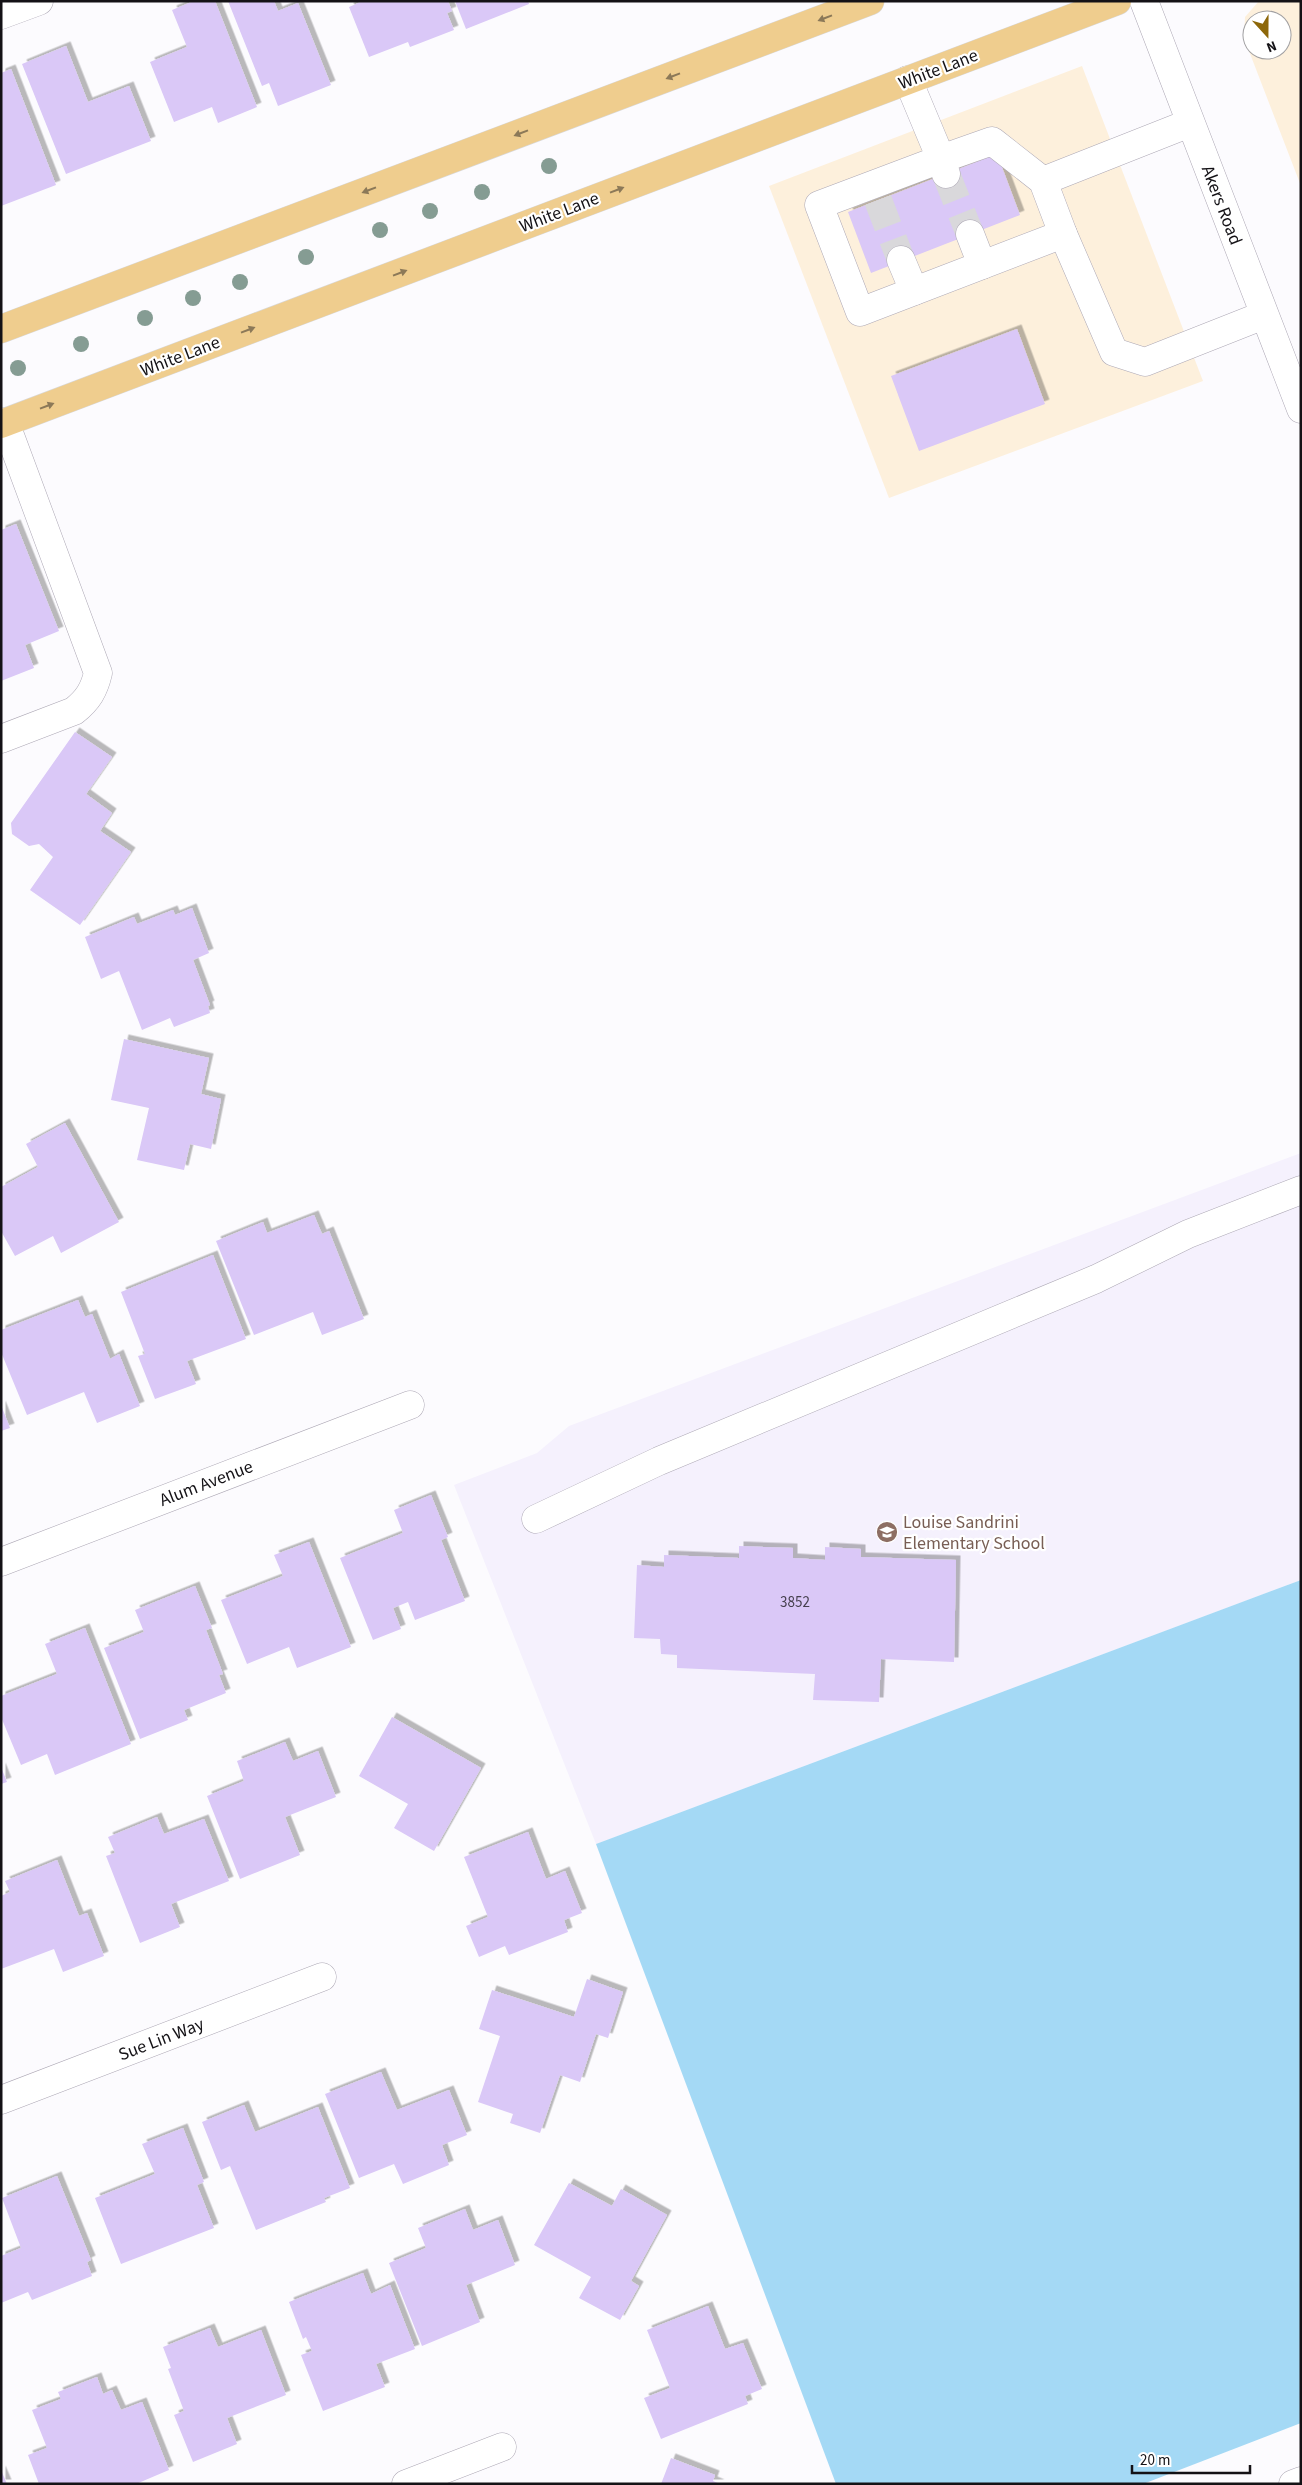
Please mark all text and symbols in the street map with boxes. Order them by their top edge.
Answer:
north arrow [1242,10,1292,60]
one-way arrow [818,15,832,23]
text: N [1263,35,1279,57]
street label: White Lane [895,43,982,96]
one-way arrow [665,73,680,80]
one-way arrow [513,130,528,137]
street label: Akers Road [1195,162,1248,249]
street label: White Lane [516,186,603,239]
one-way arrow [610,186,625,193]
one-way arrow [361,187,376,194]
one-way arrow [393,269,408,277]
one-way arrow [241,326,256,334]
street label: White Lane [137,330,224,383]
one-way arrow [40,402,55,410]
street label: Alum Avenue [156,1454,257,1513]
place label: Louise Sandrini Elementary School [903,1510,1045,1556]
school or university icon: Louise Sandrini Elementary School [875,1520,899,1544]
house number: 3852 [780,1592,810,1613]
street label: Sue Lin Way [115,2011,208,2067]
scale bar [1132,2442,1250,2474]
text: 20 m [1140,2450,1170,2471]

